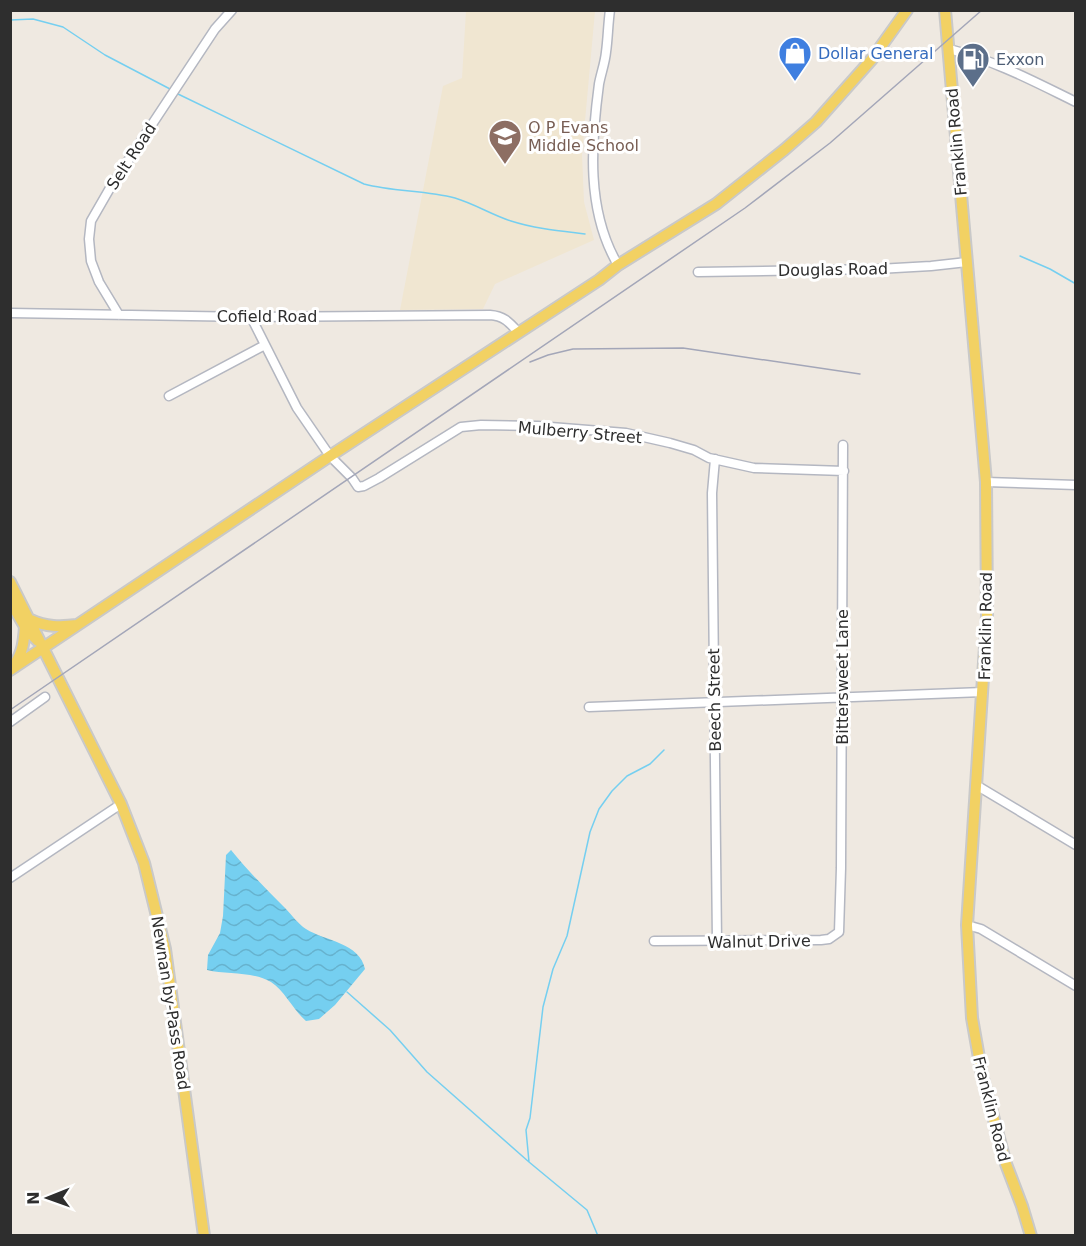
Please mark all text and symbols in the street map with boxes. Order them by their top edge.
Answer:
shop icon: Dollar General [777,35,813,82]
fuel station icon: Exxon [955,41,991,88]
place label: Dollar General [818,44,934,63]
place label: Exxon [996,50,1044,69]
street label: Franklin Road [942,87,971,197]
school or university icon: O P Evans Middle School [487,118,523,165]
place label: O P Evans Middle School [528,118,639,155]
street label: Selt Road [103,119,160,193]
street label: Douglas Road [778,259,888,280]
street label: Cofield Road [217,307,317,326]
street label: Mulberry Street [517,418,643,447]
street label: Franklin Road [975,572,996,680]
street label: Bittersweet Lane [833,609,852,745]
street label: Beech Street [704,648,725,752]
street label: Newnan by-Pass Road [147,915,194,1091]
street label: Walnut Drive [707,931,811,952]
street label: Franklin Road [969,1054,1014,1164]
north arrow [18,1168,78,1228]
text: N [24,1191,43,1205]

